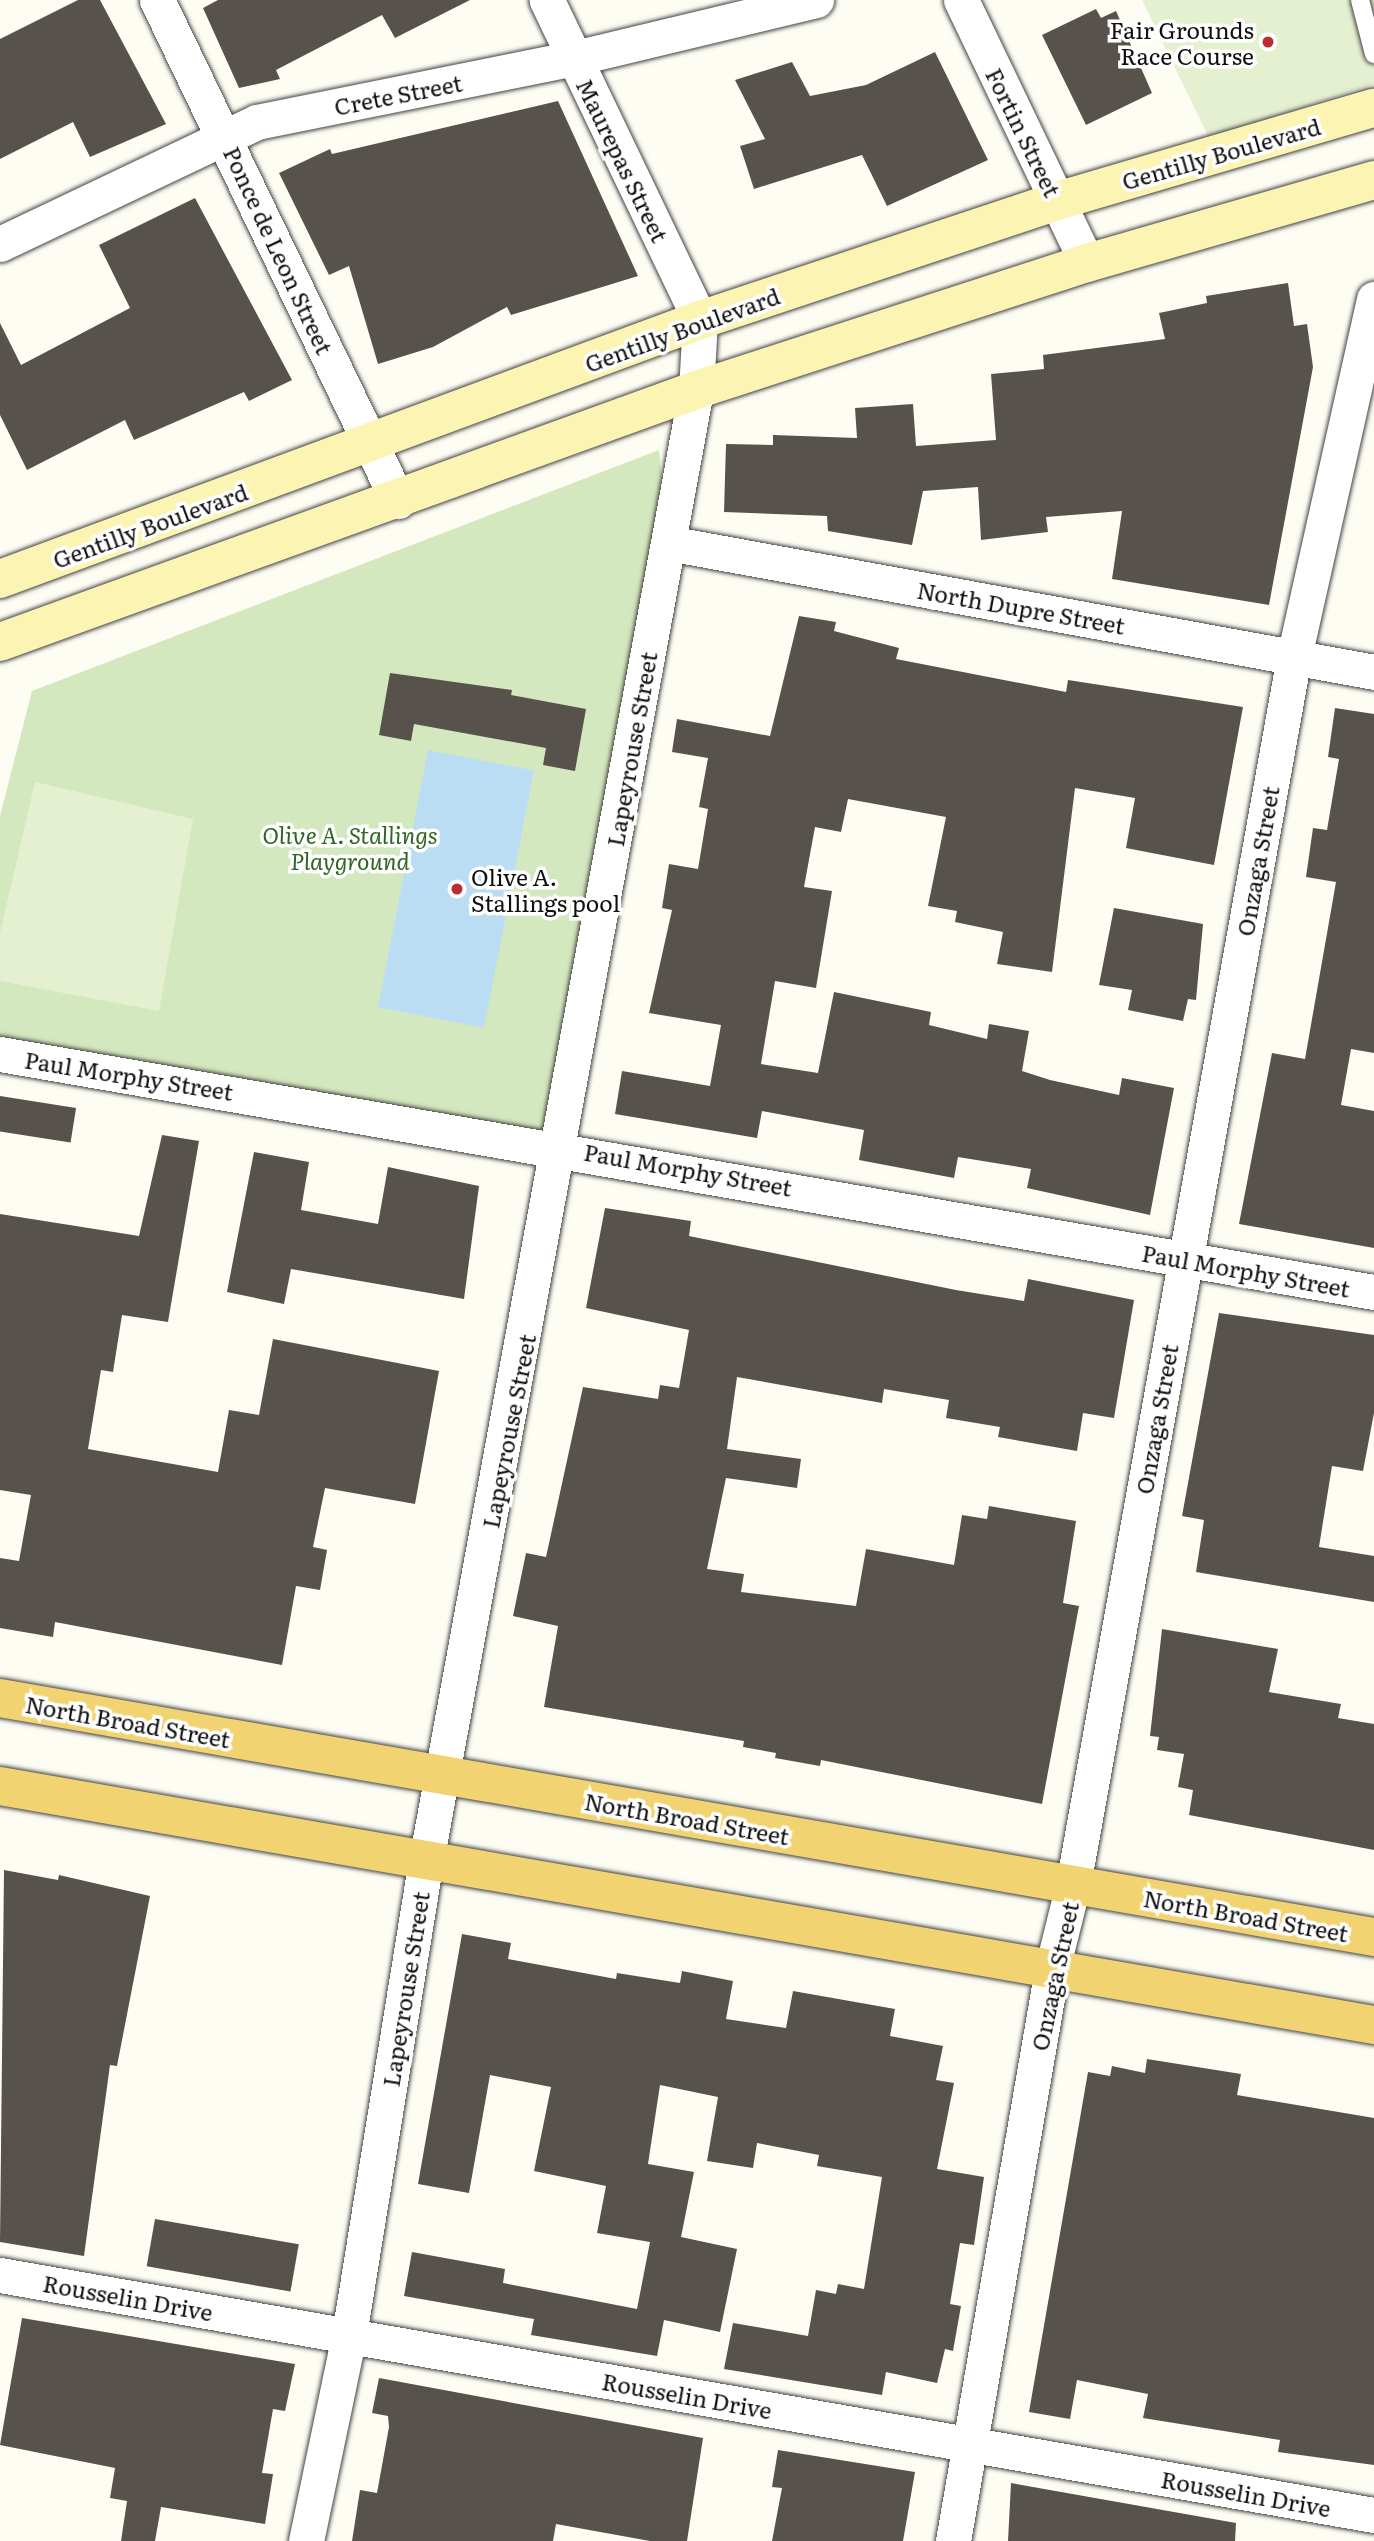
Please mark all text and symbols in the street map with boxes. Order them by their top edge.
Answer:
place label: Fair Grounds Race Course [1110,15,1254,69]
marker: Fair Grounds Race Course [1260,34,1276,50]
street label: Fortin Street [981,63,1067,201]
street label: Crete Street [332,68,464,120]
street label: Maurepas Street [571,74,675,246]
street label: Gentilly Boulevard [1119,111,1323,195]
street label: Ponce de Leon Street [219,142,339,358]
street label: Gentilly Boulevard [581,281,783,377]
street label: Gentilly Boulevard [49,477,251,573]
street label: North Dupre Street [915,575,1127,639]
street label: Lapeyrouse Street [600,650,662,848]
street label: Onzaga Street [1230,784,1284,938]
park label: Olive A. Stallings Playground [262,820,438,874]
place label: Olive A. Stallings pool [471,862,620,916]
marker: Olive A. Stallings pool [449,881,465,897]
street label: Paul Morphy Street [23,1045,235,1105]
street label: Paul Morphy Street [582,1137,794,1201]
street label: Paul Morphy Street [1140,1238,1352,1302]
street label: Lapeyrouse Street [476,1332,540,1530]
street label: Onzaga Street [1129,1342,1183,1496]
street label: North Broad Street [24,1689,232,1753]
street label: North Broad Street [583,1786,791,1850]
street label: North Broad Street [1142,1883,1350,1947]
street label: Lapeyrouse Street [376,1889,434,2089]
street label: Onzaga Street [1025,1899,1083,2053]
street label: Rousselin Drive [41,2268,215,2326]
street label: Rousselin Drive [600,2366,774,2424]
street label: Rousselin Drive [1159,2464,1333,2522]

